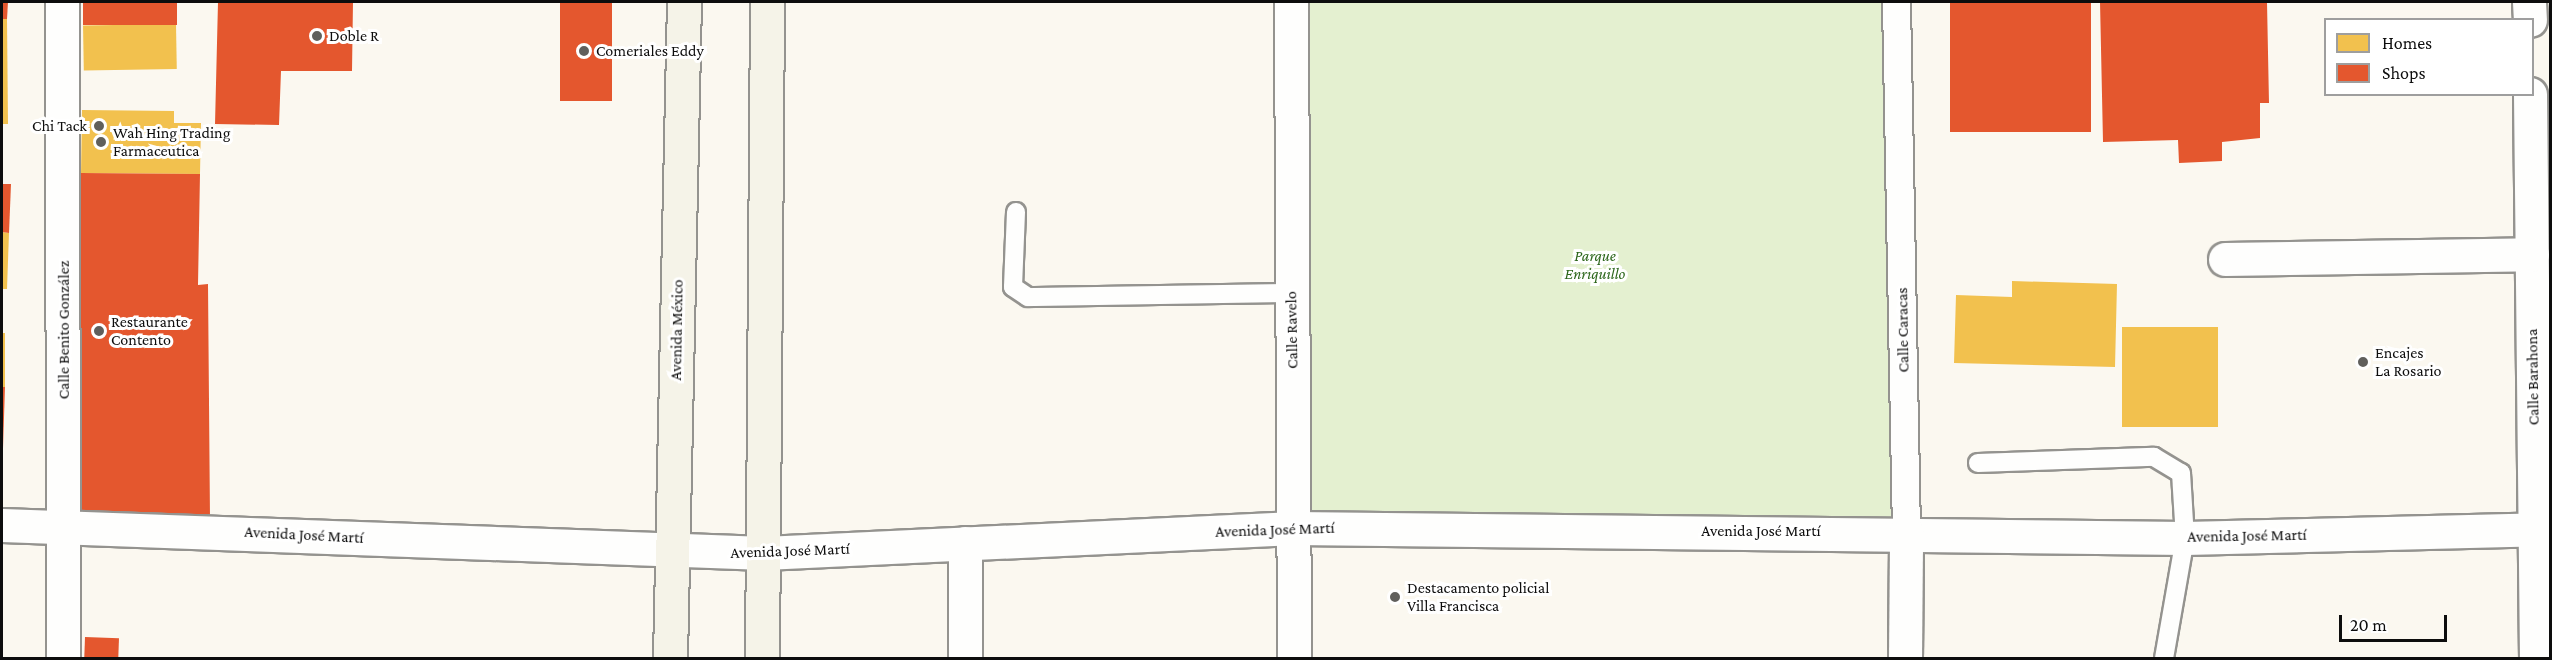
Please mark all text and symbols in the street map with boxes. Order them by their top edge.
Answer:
legend [2324,18,2534,96]
place label: Doble R [329,26,379,46]
marker: Doble R [310,29,324,43]
text: Homes [2382,33,2432,53]
place label: Comeriales Eddy [596,41,704,61]
marker: Comeriales Eddy [577,44,591,58]
text: Shops [2382,63,2426,83]
place label: Chi Tack [32,116,87,136]
marker: Chi Tack [92,119,106,133]
place label: Wah Hing Trading Farmaceutica [113,123,230,161]
marker: Wah Hing Trading Farmaceutica [94,135,108,149]
park label: Parque Enriquillo [1565,246,1625,284]
street label: Calle Benito González [54,261,74,399]
street label: Avenida México [667,279,687,381]
street label: Calle Caracas [1893,287,1913,373]
street label: Calle Ravelo [1282,291,1302,369]
place label: Restaurante Contento [111,312,188,350]
marker: Restaurante Contento [92,324,106,338]
street label: Calle Barahona [2523,329,2543,425]
place label: Encajes La Rosario [2375,343,2442,381]
marker: Encajes La Rosario [2356,355,2370,369]
street label: Avenida José Martí [1215,518,1335,542]
street label: Avenida José Martí [1701,521,1821,541]
street label: Avenida José Martí [244,522,364,548]
street label: Avenida José Martí [2187,525,2307,547]
street label: Avenida José Martí [730,539,850,563]
place label: Destacamento policial Villa Francisca [1407,578,1549,616]
marker: Destacamento policial Villa Francisca [1388,590,1402,604]
scale bar [2342,603,2450,641]
text: 20 m [2350,615,2387,635]

